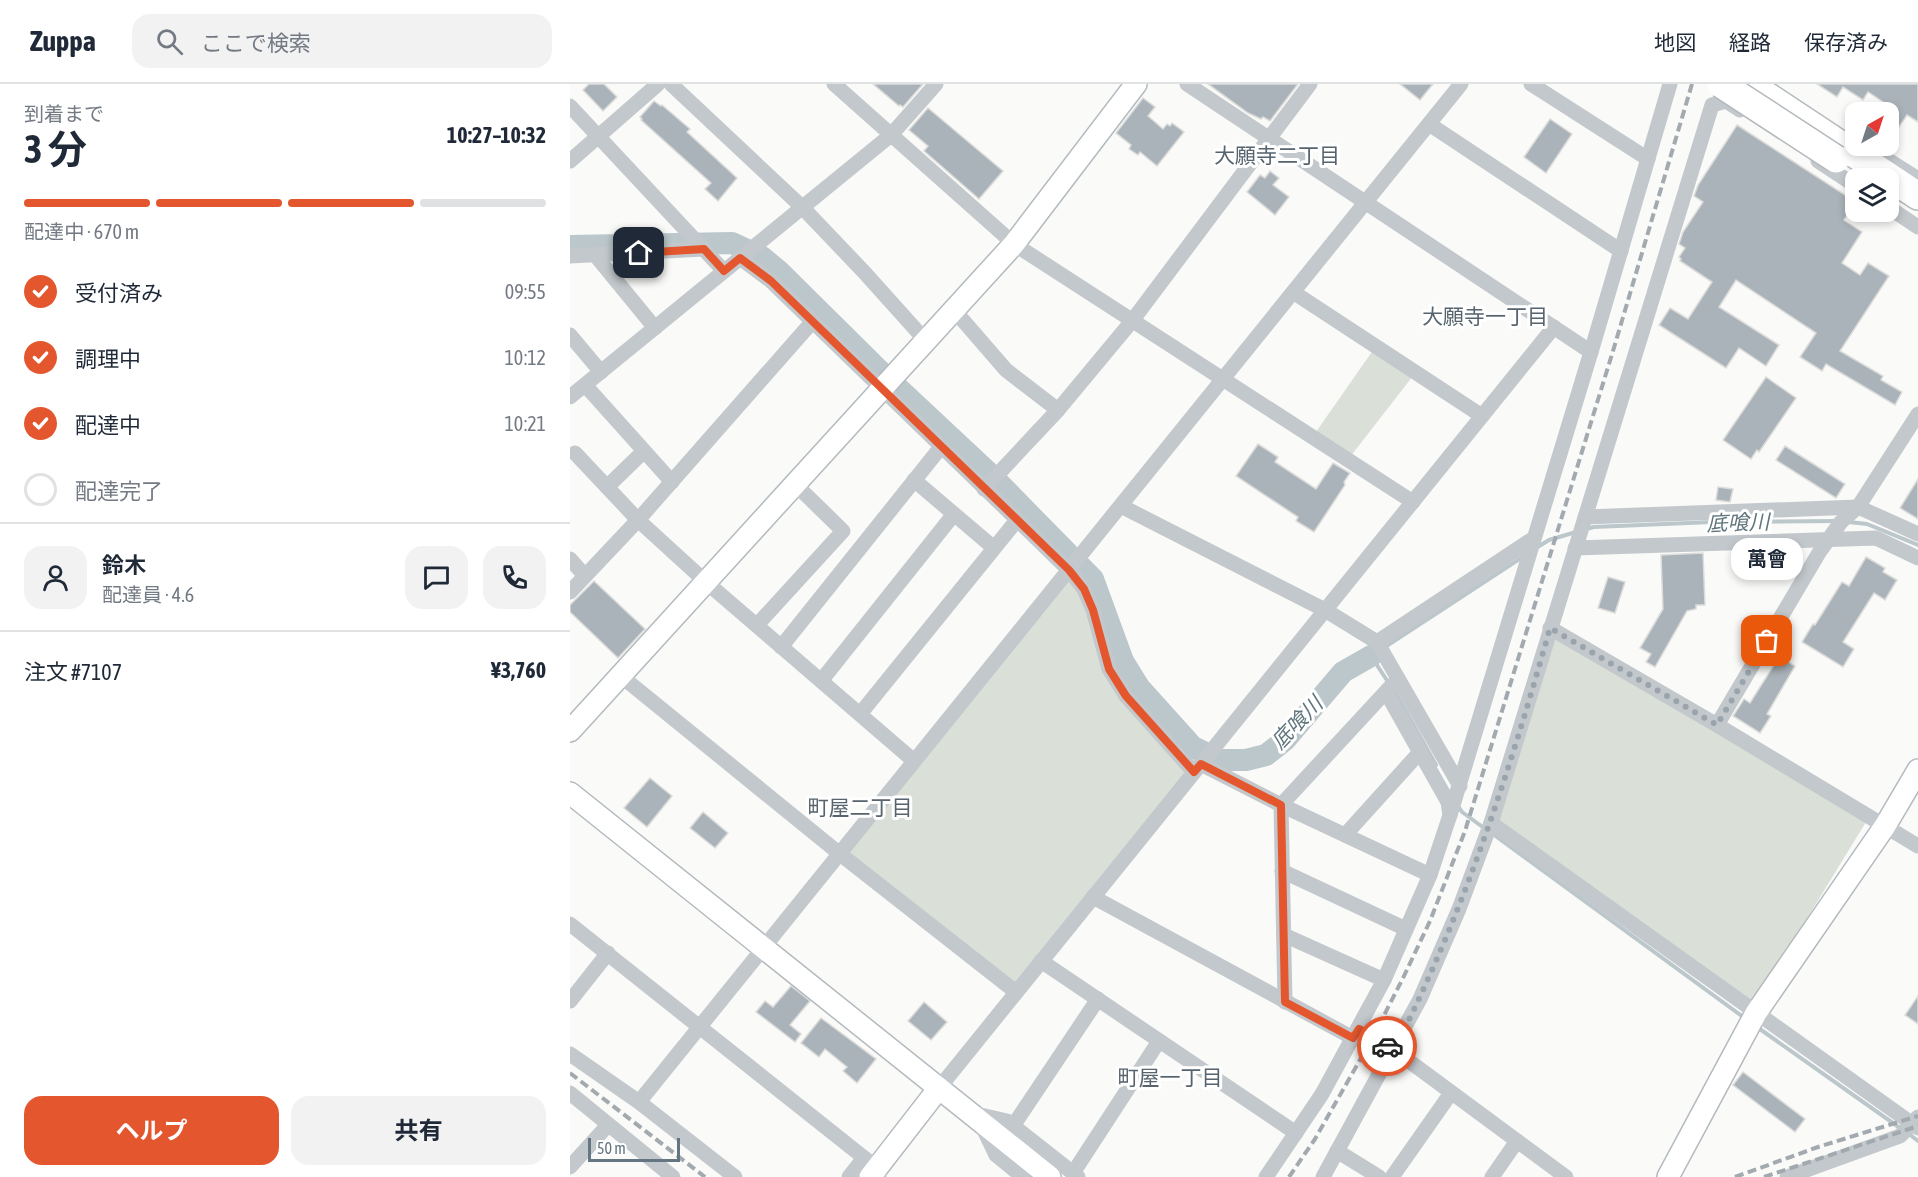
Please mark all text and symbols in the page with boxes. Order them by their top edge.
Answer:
search box [132,14,552,68]
text: Zuppa [30,25,96,57]
icon: search [153,25,186,58]
text: ここで検索 [201,30,311,56]
text: 地図 [1654,30,1696,54]
text: 経路 [1729,30,1771,54]
text: 保存済み [1804,30,1888,54]
text: 到着まで [24,102,104,125]
north arrow [1845,102,1899,156]
map controls [1845,102,1899,222]
text: 10:27–10:32 [447,122,546,148]
text: 3 分 [24,127,87,171]
district label: 大願寺二丁目 [1214,143,1340,167]
button: layers [1845,168,1899,222]
text: 配達中 · 670 m [24,220,139,243]
pin [613,227,664,278]
icon: home [622,236,655,269]
icon: check [24,275,57,308]
text: 受付済み [75,280,163,306]
text: 09:55 [505,280,546,303]
district label: 大願寺一丁目 [1422,304,1548,328]
icon: check [24,341,57,374]
text: 調理中 [75,346,141,372]
text: 10:12 [504,346,546,369]
icon: check [24,407,57,440]
text: 配達中 [75,412,141,438]
text: 10:21 [504,412,546,435]
text: 配達完了 [75,478,163,504]
water label: 底喰川 [1706,509,1772,535]
callout: 萬會 [1731,539,1803,581]
button: person [24,546,87,609]
button: chat [405,546,468,609]
button: phone [483,546,546,609]
text: 萬會 [1747,547,1787,570]
text: 鈴木 [102,552,146,578]
text: 配達員 · 4.6 [102,583,194,606]
pin [1741,615,1792,666]
icon: bag [1750,624,1783,657]
text: ¥3,760 [491,657,546,683]
text: 注文 #7107 [24,659,122,685]
water label: 底喰川 [1266,690,1328,753]
district label: 町屋二丁目 [808,795,913,819]
courier [1357,1016,1417,1076]
icon: car [1371,1030,1404,1063]
district label: 町屋一丁目 [1118,1065,1223,1089]
button: ヘルプ [24,1096,279,1165]
button: 共有 [291,1096,546,1165]
scale bar [588,1135,680,1162]
text: 50 m [597,1139,626,1157]

